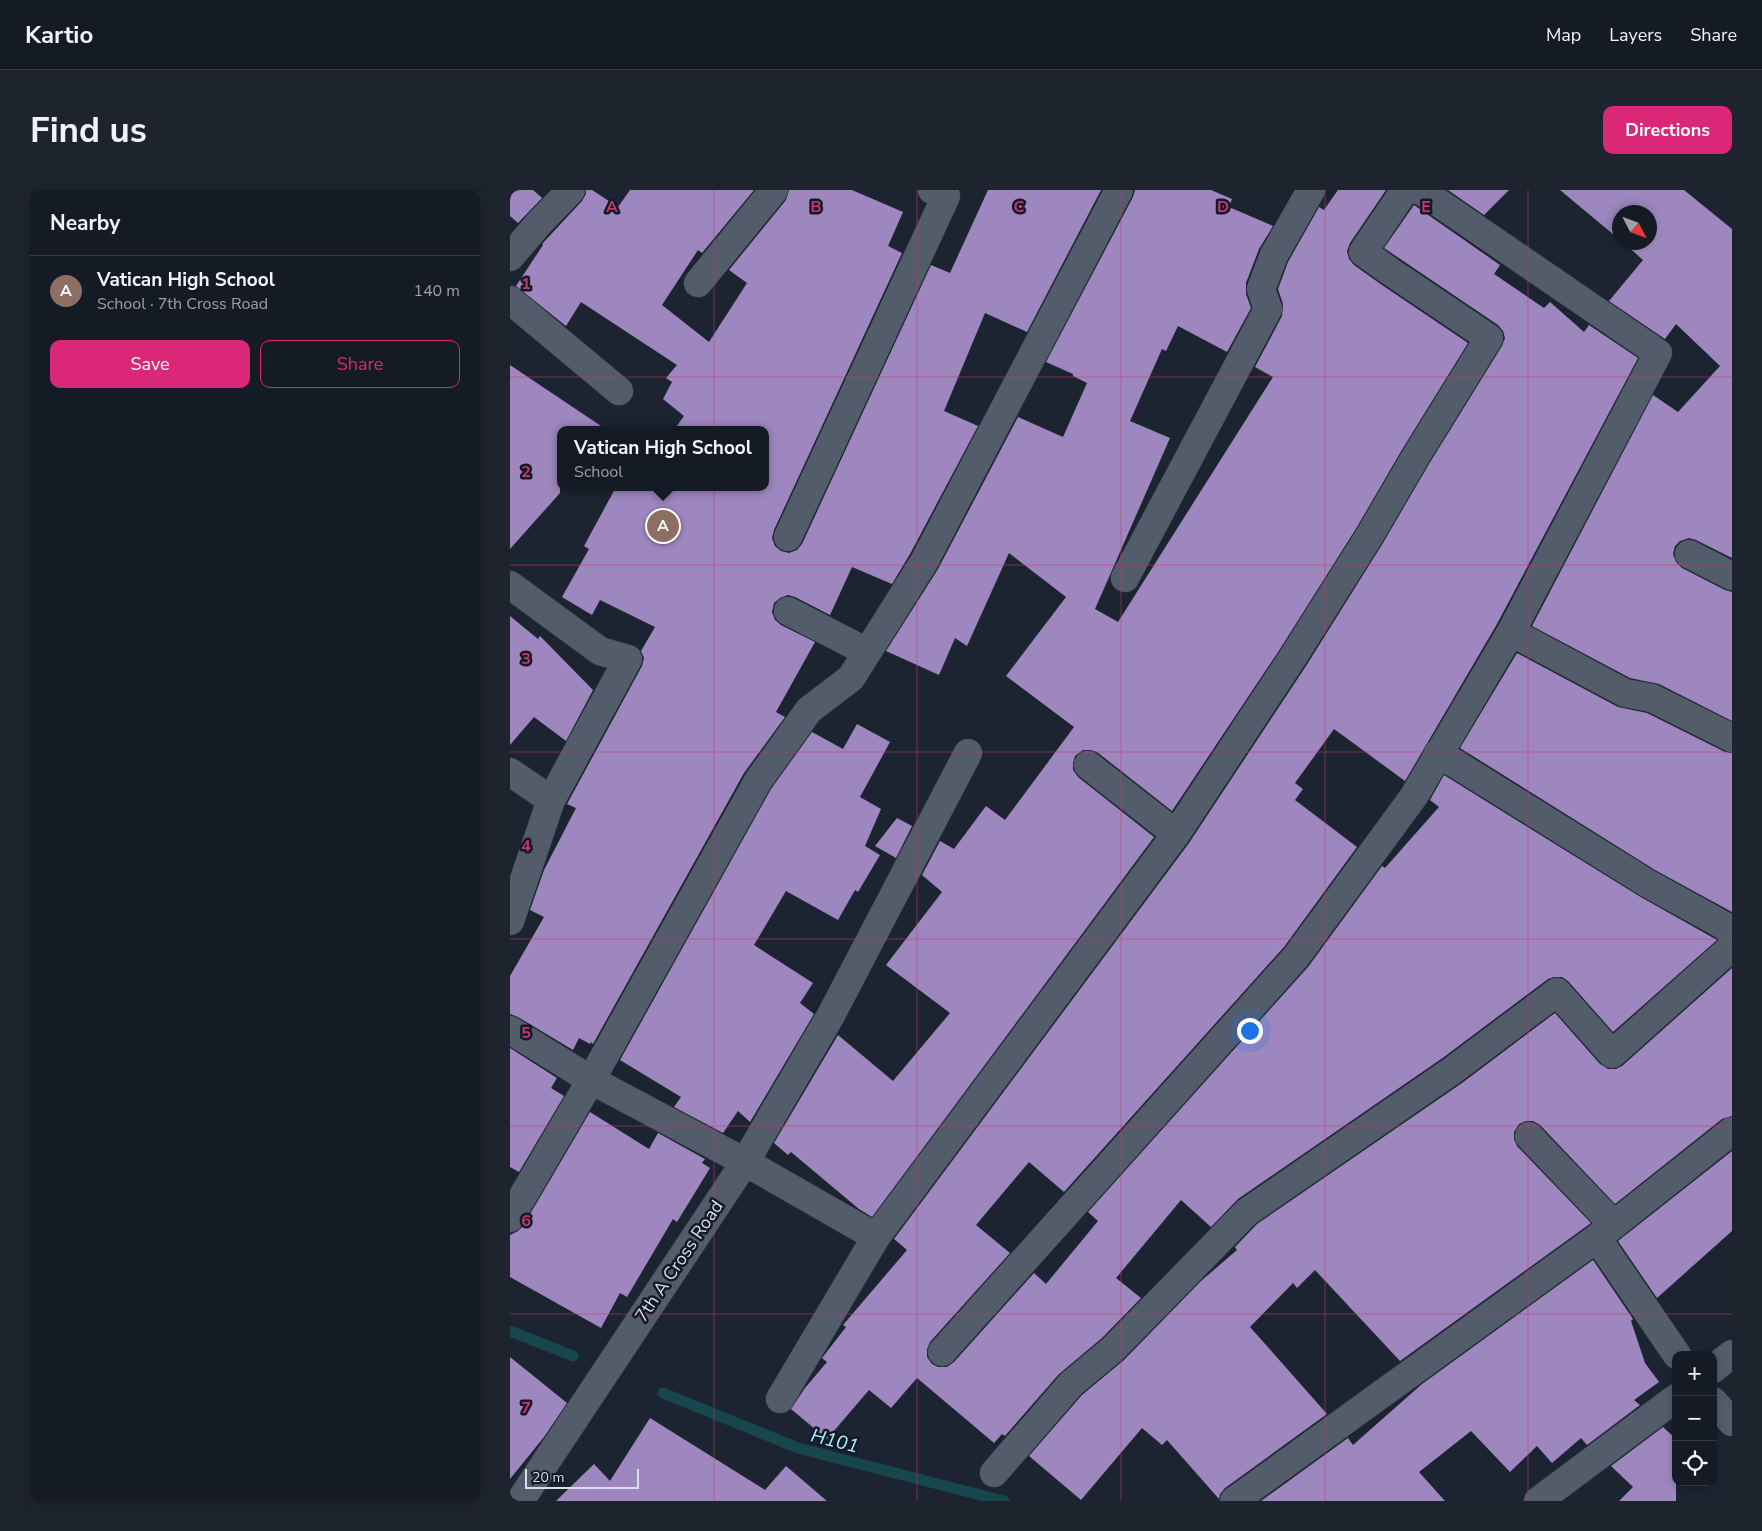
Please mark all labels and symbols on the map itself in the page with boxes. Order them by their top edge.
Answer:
text: A [606,196,618,218]
text: B [810,196,822,218]
text: C [1014,196,1025,218]
text: D [1217,196,1229,218]
text: E [1421,196,1431,218]
north arrow [1612,205,1657,250]
text: 1 [521,273,531,295]
text: 2 [521,461,531,483]
pin: A [647,507,679,545]
text: 3 [521,648,531,670]
text: 4 [521,835,531,857]
your location [1237,1018,1263,1044]
text: 5 [521,1022,531,1044]
street label: 7th A Cross Road [629,1195,729,1327]
text: 6 [521,1210,531,1232]
text: 7 [521,1397,531,1419]
water label: H101 [808,1422,862,1459]
scale bar [525,1466,639,1489]

